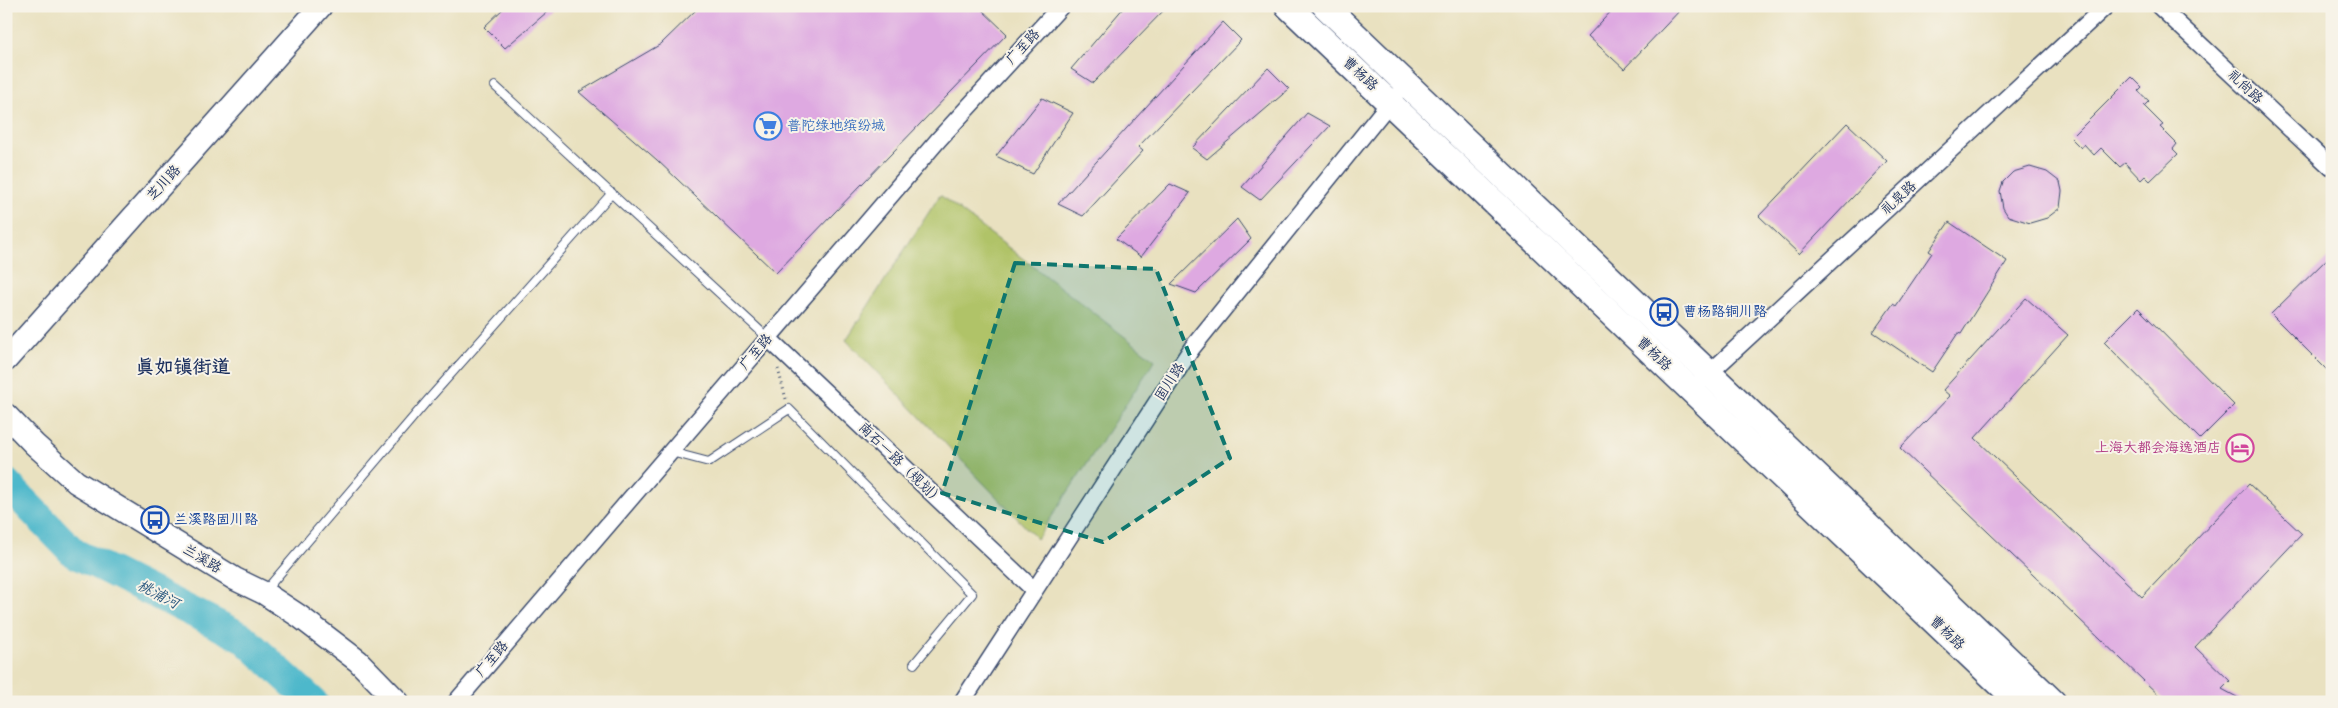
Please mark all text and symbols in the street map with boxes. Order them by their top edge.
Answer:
street label: 广至路 [1001,24,1045,70]
street label: 曹杨路 [1337,52,1383,96]
street label: 礼尚路 [2222,65,2268,109]
supermarket icon: 普陀绿地缤纷城 [753,111,783,141]
place label: 普陀绿地缤纷城 [787,115,885,137]
street label: 芝川路 [142,160,186,206]
street label: 礼泉路 [1876,176,1922,220]
bus stop icon: 曹杨路铜川路 [1649,297,1679,327]
place label: 曹杨路铜川路 [1683,301,1767,323]
street label: 广至路 [734,329,778,375]
street label: 曹杨路 [1631,331,1677,377]
district label: 真如镇街道 [135,353,231,383]
street label: 固川路 [1149,358,1191,406]
street label: 南石一路（规划） [853,417,949,511]
hotel icon: 上海大都会海逸酒店 [2225,433,2255,463]
place label: 上海大都会海逸酒店 [2095,437,2221,459]
bus stop icon: 兰溪路固川路 [140,505,170,535]
place label: 兰溪路固川路 [174,509,258,531]
street label: 兰溪路 [178,539,226,579]
water label: 桃浦河 [132,574,186,617]
street label: 曹杨路 [1924,610,1970,656]
street label: 广至路 [470,636,514,682]

